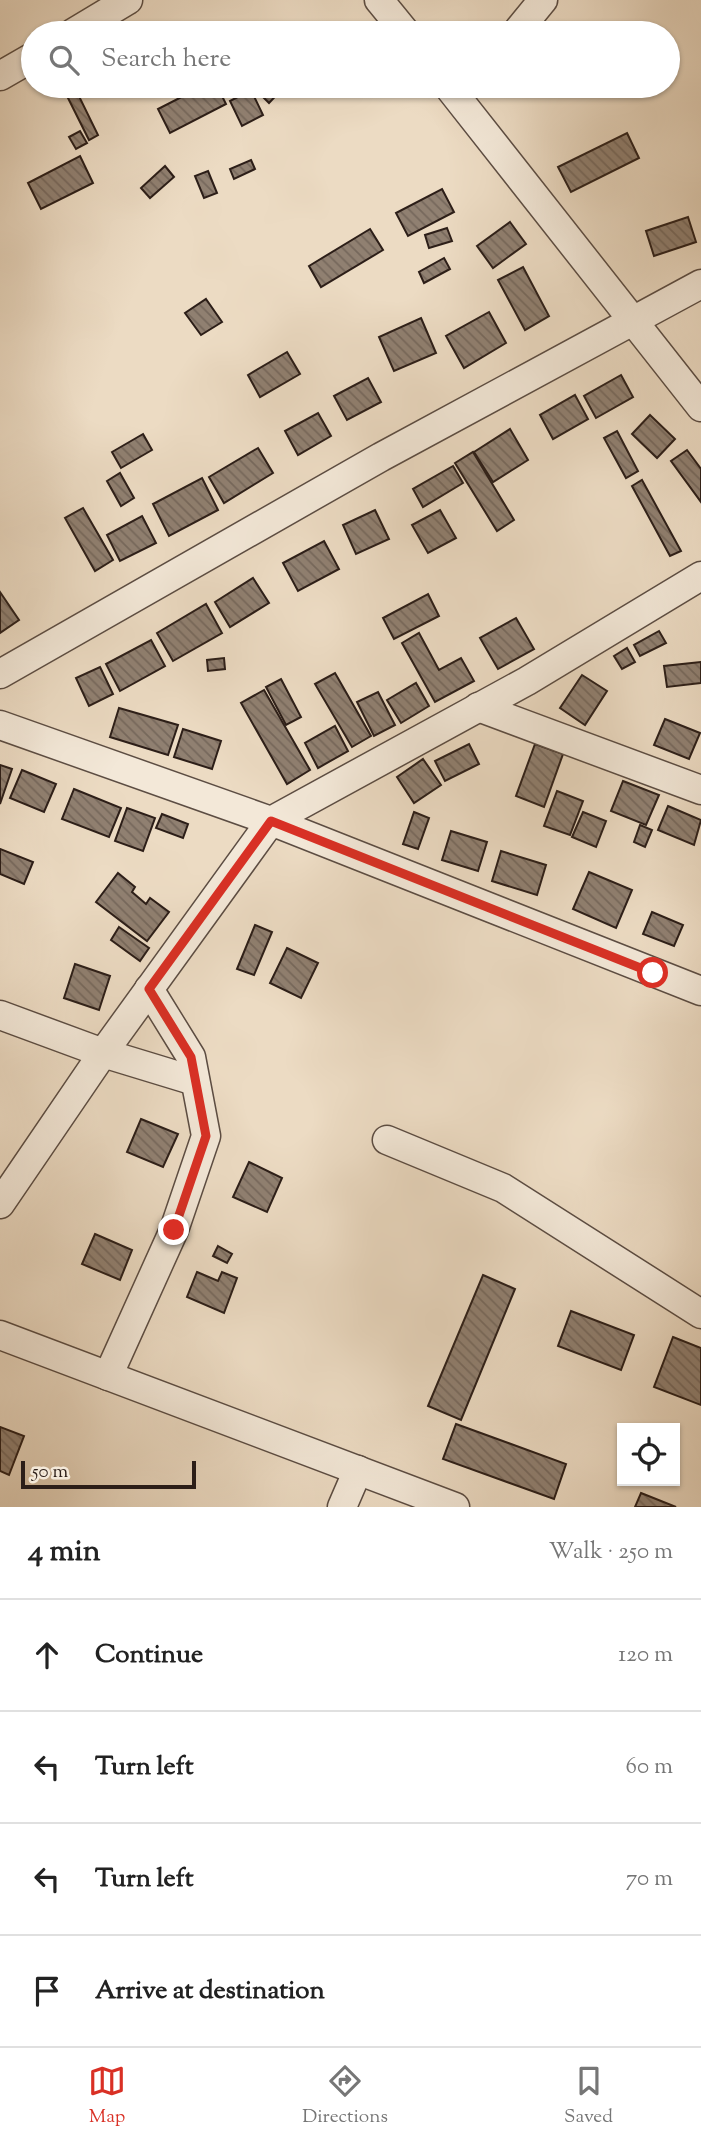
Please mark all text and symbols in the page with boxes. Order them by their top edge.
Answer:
search box [21,21,680,98]
icon: search [45,41,83,79]
text: Search here [101,41,231,78]
route start [637,957,668,988]
route end [158,1214,189,1245]
map controls [617,1423,680,1486]
button: locate [617,1423,680,1486]
scale bar [21,1458,196,1490]
text: 50 m [32,1459,68,1486]
text: 4 min [28,1531,101,1574]
text: Walk · 250 m [549,1536,673,1569]
icon: ahead [28,1636,66,1674]
text: Continue [95,1637,203,1674]
text: 120 m [618,1639,673,1672]
icon: left [28,1748,66,1786]
text: Turn left [95,1749,194,1786]
text: 60 m [625,1751,673,1784]
icon: left [28,1860,66,1898]
text: Turn left [95,1861,194,1898]
text: 70 m [626,1863,673,1896]
icon: arrive [28,1972,66,2010]
text: Arrive at destination [95,1973,325,2010]
tab: Map [88,2062,126,2131]
tab: Directions [302,2062,388,2131]
tab: Saved [564,2062,613,2131]

